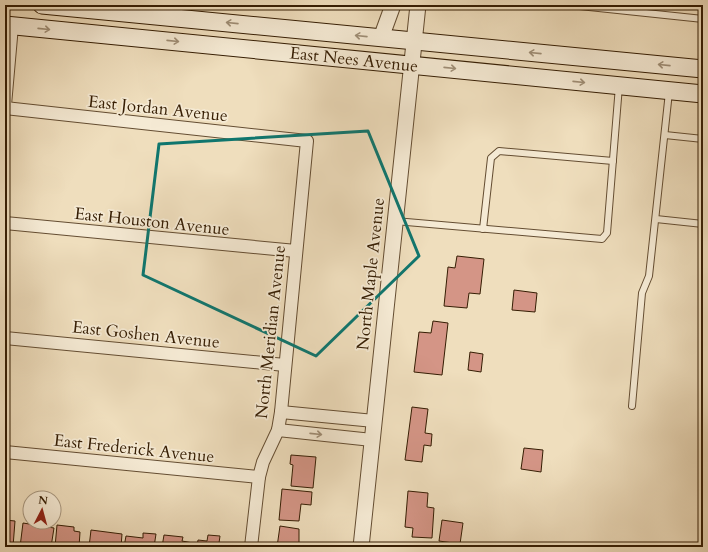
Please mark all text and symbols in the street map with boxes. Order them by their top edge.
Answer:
one-way arrow [226,19,239,26]
one-way arrow [37,25,50,32]
one-way arrow [355,32,368,40]
one-way arrow [166,38,179,45]
street label: East Nees Avenue [289,41,419,78]
one-way arrow [529,49,542,56]
one-way arrow [658,62,671,69]
one-way arrow [443,65,456,72]
one-way arrow [572,78,585,86]
street label: East Jordan Avenue [87,90,229,127]
street label: North Maple Avenue [351,197,390,351]
street label: East Houston Avenue [73,202,231,241]
street label: North Meridian Avenue [250,244,291,420]
street label: East Goshen Avenue [71,315,221,354]
street label: East Frederick Avenue [53,429,215,468]
one-way arrow [310,430,323,438]
north arrow [22,490,62,530]
text: N [37,493,49,509]

